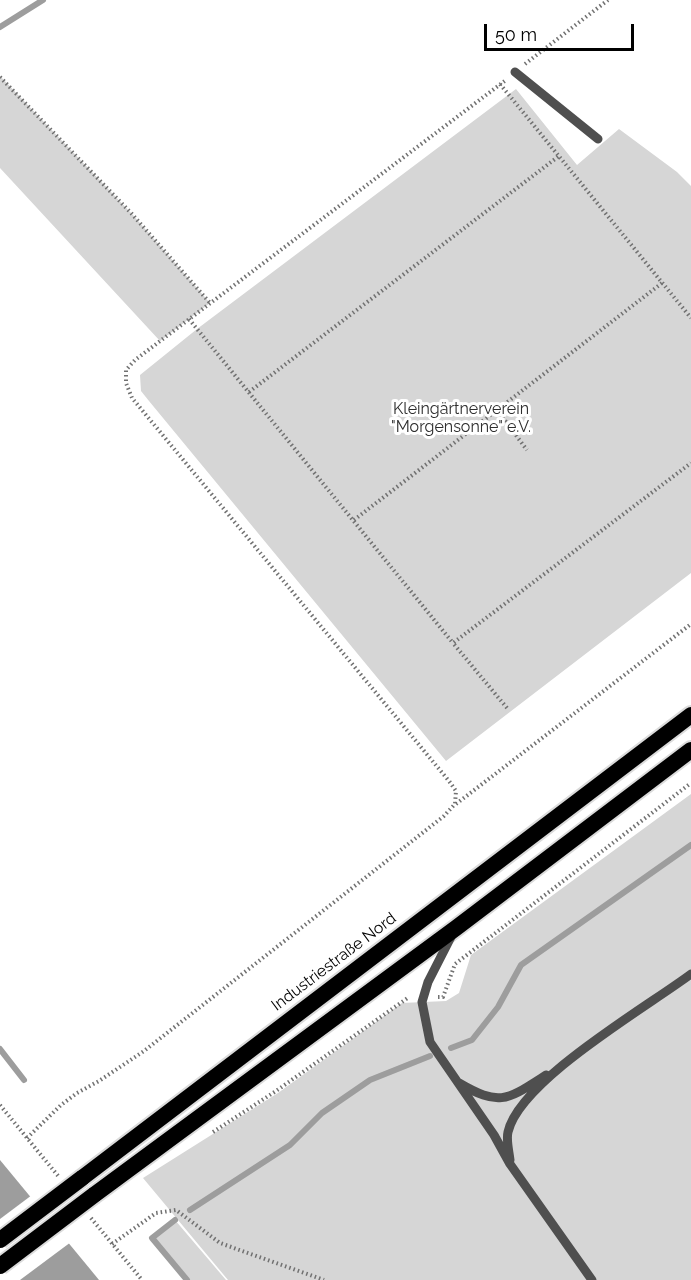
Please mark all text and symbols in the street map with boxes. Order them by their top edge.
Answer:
scale bar [487,12,637,50]
text: 50 m [495,24,537,45]
park label: Kleingärtnerverein "Morgensonne" e.V. [391,399,531,437]
street label: Industriestraße Nord [268,909,400,1015]

